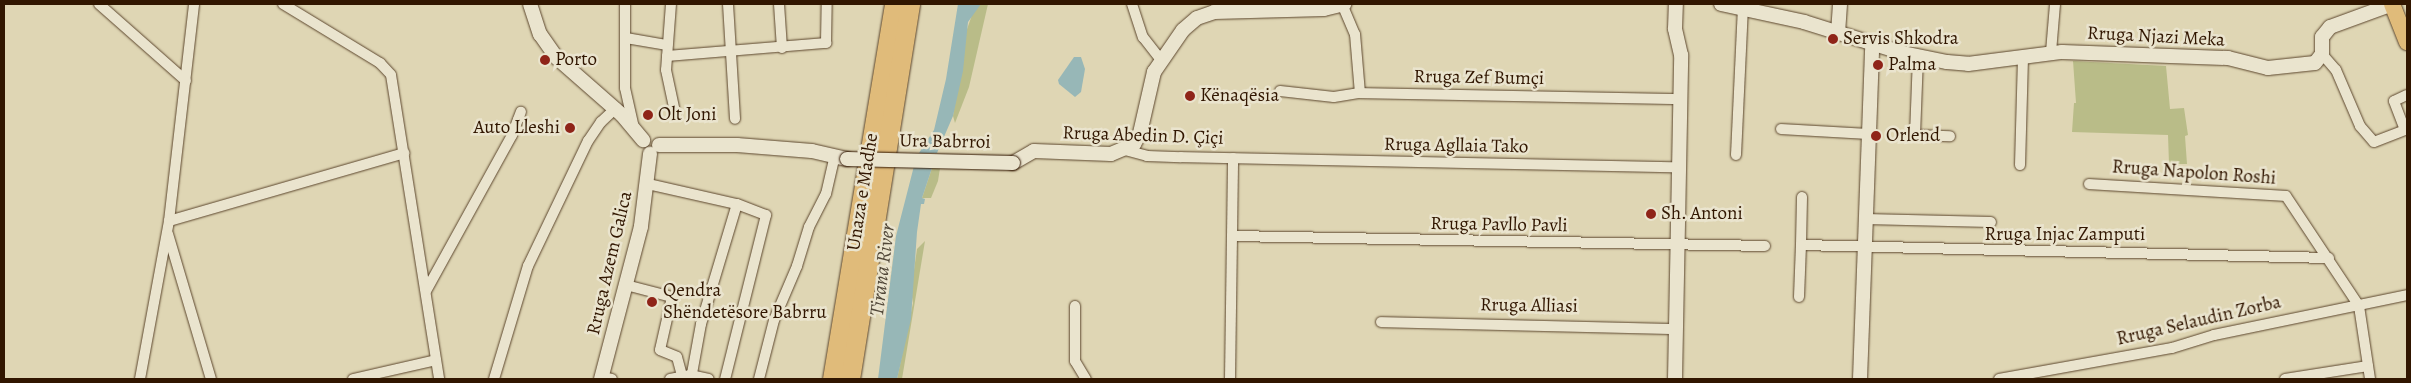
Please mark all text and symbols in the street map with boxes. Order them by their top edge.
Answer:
street label: Rruga Njazi Meka [2086,22,2226,52]
place label: Servis Shkodra [1843,28,1959,50]
marker: Servis Shkodra [1827,33,1839,45]
place label: Porto [555,49,597,71]
marker: Porto [539,54,551,66]
place label: Palma [1888,54,1936,76]
marker: Palma [1872,59,1884,71]
street label: Rruga Zef Bumçi [1413,65,1545,91]
place label: Kënaqësia [1200,85,1279,107]
marker: Kënaqësia [1184,90,1196,102]
place label: Olt Joni [658,104,717,126]
marker: Olt Joni [642,109,654,121]
place label: Auto Lleshi [474,117,560,139]
marker: Auto Lleshi [564,122,576,134]
street label: Rruga Abedin D. Çiçi [1062,122,1224,150]
place label: Orlend [1886,125,1940,147]
street label: Ura Babrroi [899,130,991,154]
marker: Orlend [1870,130,1882,142]
street label: Unaza e Madhe [842,131,884,253]
street label: Rruga Agllaia Tako [1384,133,1528,159]
street label: Rruga Napolon Roshi [2111,156,2277,190]
street label: Rruga Azem Galica [582,189,638,337]
place label: Sh. Antoni [1661,203,1743,225]
marker: Sh. Antoni [1645,208,1657,220]
street label: Rruga Pavllo Pavli [1430,212,1568,238]
water label: Tirana River [864,223,900,317]
street label: Rruga Injac Zamputi [1985,224,2145,246]
place label: Qendra Shëndetësore Babrru [663,280,827,324]
street label: Rruga Selaudin Zorba [2114,291,2284,351]
street label: Rruga Alliasi [1480,294,1578,318]
marker: Qendra Shëndetësore Babrru [645,295,659,309]

